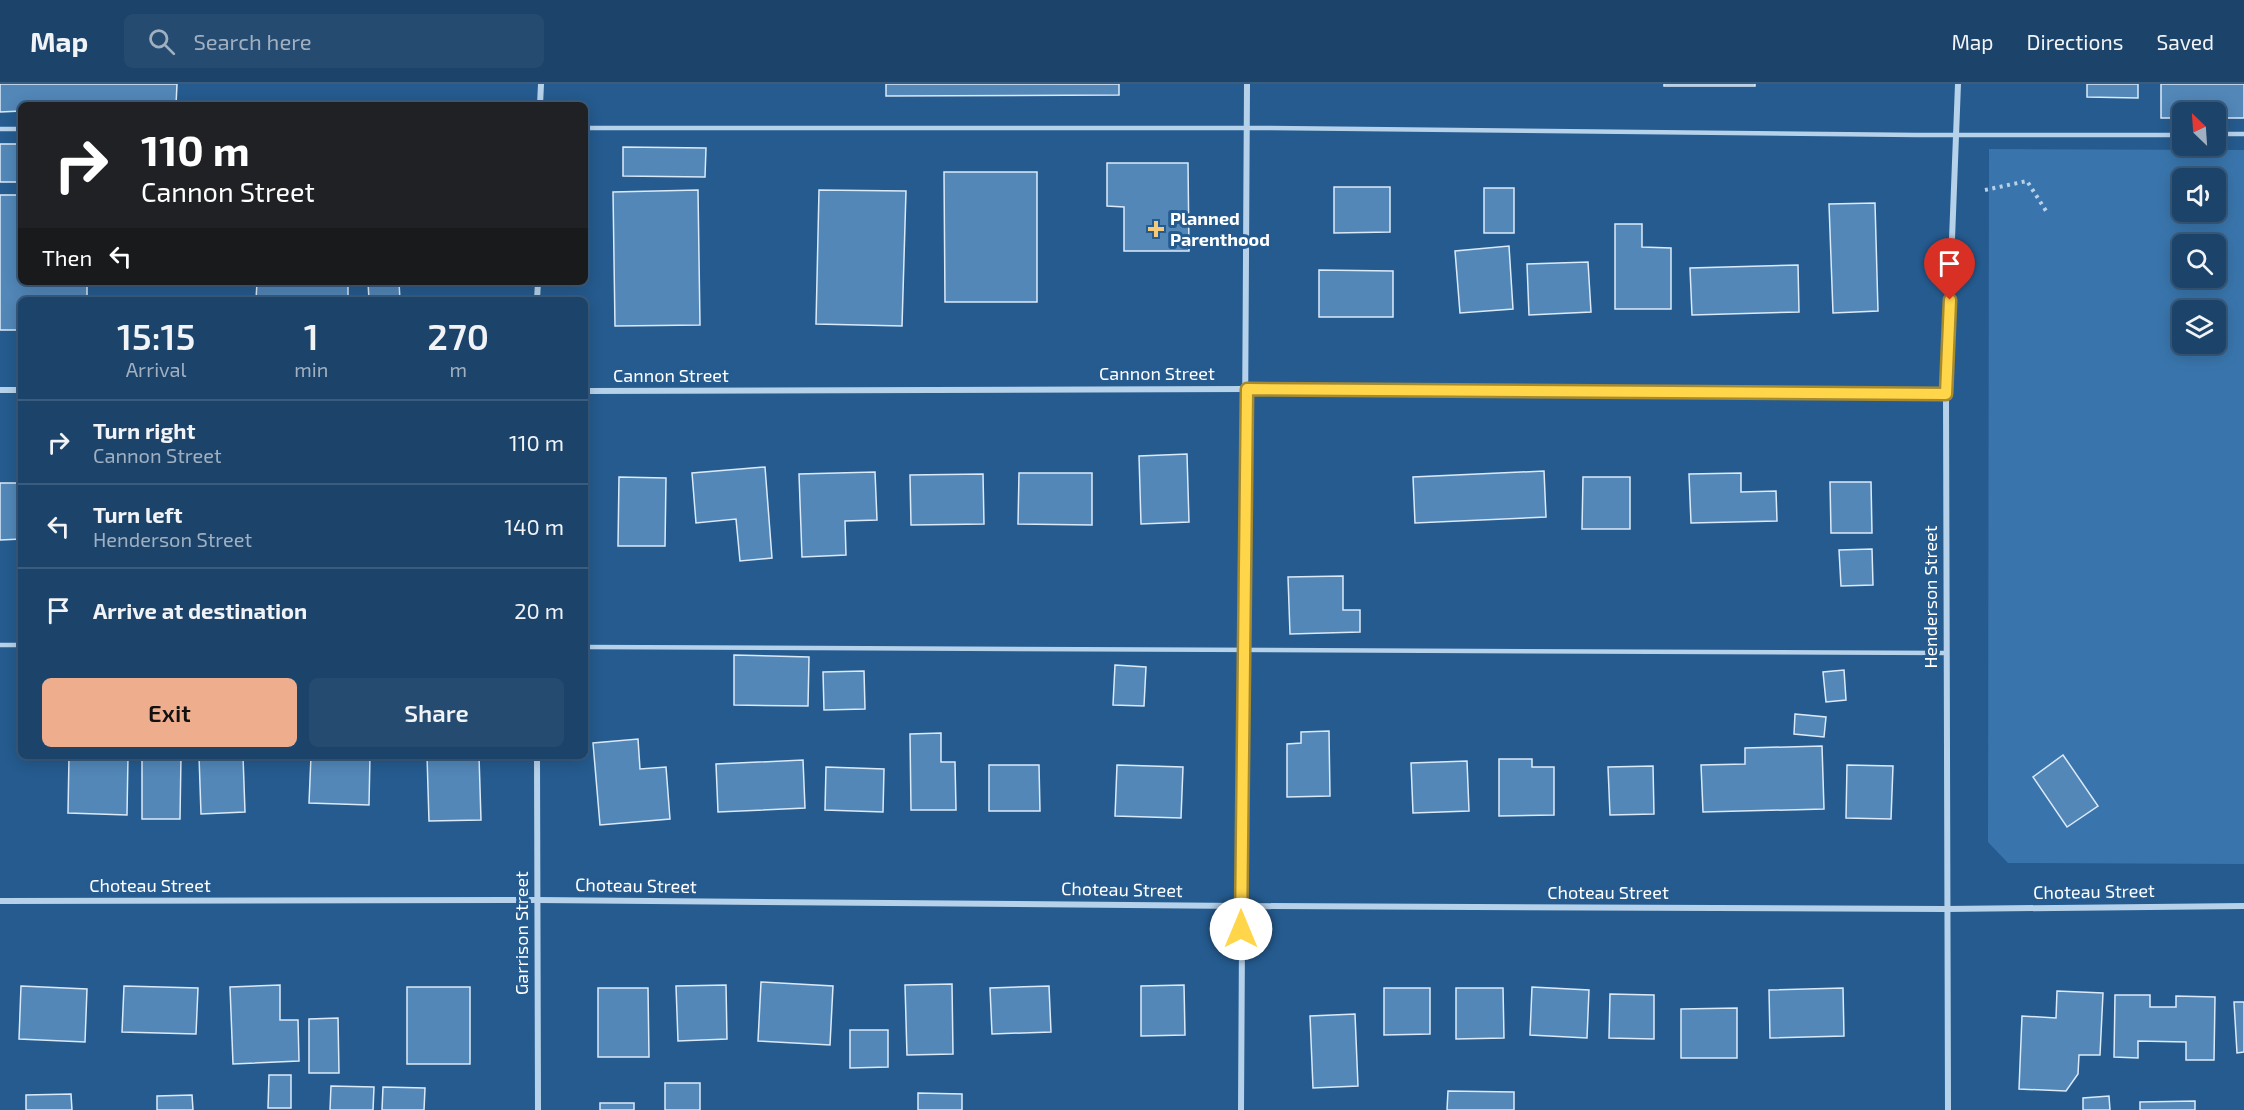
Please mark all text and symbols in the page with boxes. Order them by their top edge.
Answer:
search box [124,14,544,68]
text: Map [30,24,88,58]
icon: search [145,25,178,58]
text: Search here [193,28,312,54]
text: Map [1951,29,1994,54]
text: Directions [2027,29,2123,54]
text: Saved [2156,29,2214,54]
north arrow [2172,102,2226,156]
map controls [2172,102,2226,354]
text: 110 m [141,124,250,174]
icon: right [42,126,120,204]
button: sound [2172,168,2226,222]
text: Cannon Street [141,175,315,207]
place label: Planned Parenthood [1170,207,1270,250]
marker: Planned Parenthood [1147,220,1165,238]
button: search [2172,234,2226,288]
pin [1924,238,1975,300]
icon: left [104,240,137,273]
text: Then [42,244,92,270]
icon: arrive [1933,247,1966,280]
button: layers [2172,300,2226,354]
text: 15:15 [117,314,195,357]
text: 1 [304,314,319,357]
text: 270 [427,314,489,357]
text: Arrival [126,357,187,381]
text: min [294,357,328,381]
text: m [449,357,467,381]
street label: Cannon Street [1099,362,1215,384]
street label: Cannon Street [613,364,729,386]
text: Turn right [93,417,195,443]
icon: right [42,426,75,459]
text: 110 m [509,429,564,455]
text: Cannon Street [93,443,222,467]
text: Turn left [93,501,182,527]
icon: left [42,510,75,543]
text: 140 m [504,513,564,539]
street label: Henderson Street [1919,525,1941,669]
text: Henderson Street [93,527,252,551]
icon: arrive [42,594,75,627]
text: Arrive at destination [93,597,307,623]
text: 20 m [514,597,564,623]
button: Exit [42,678,297,747]
button: Share [309,678,564,747]
street label: Garrison Street [510,871,532,995]
street label: Choteau Street [575,873,697,897]
street label: Choteau Street [89,874,211,896]
street label: Choteau Street [1061,877,1183,901]
street label: Choteau Street [2033,879,2155,903]
street label: Choteau Street [1547,881,1669,903]
position arrow [1209,897,1273,961]

